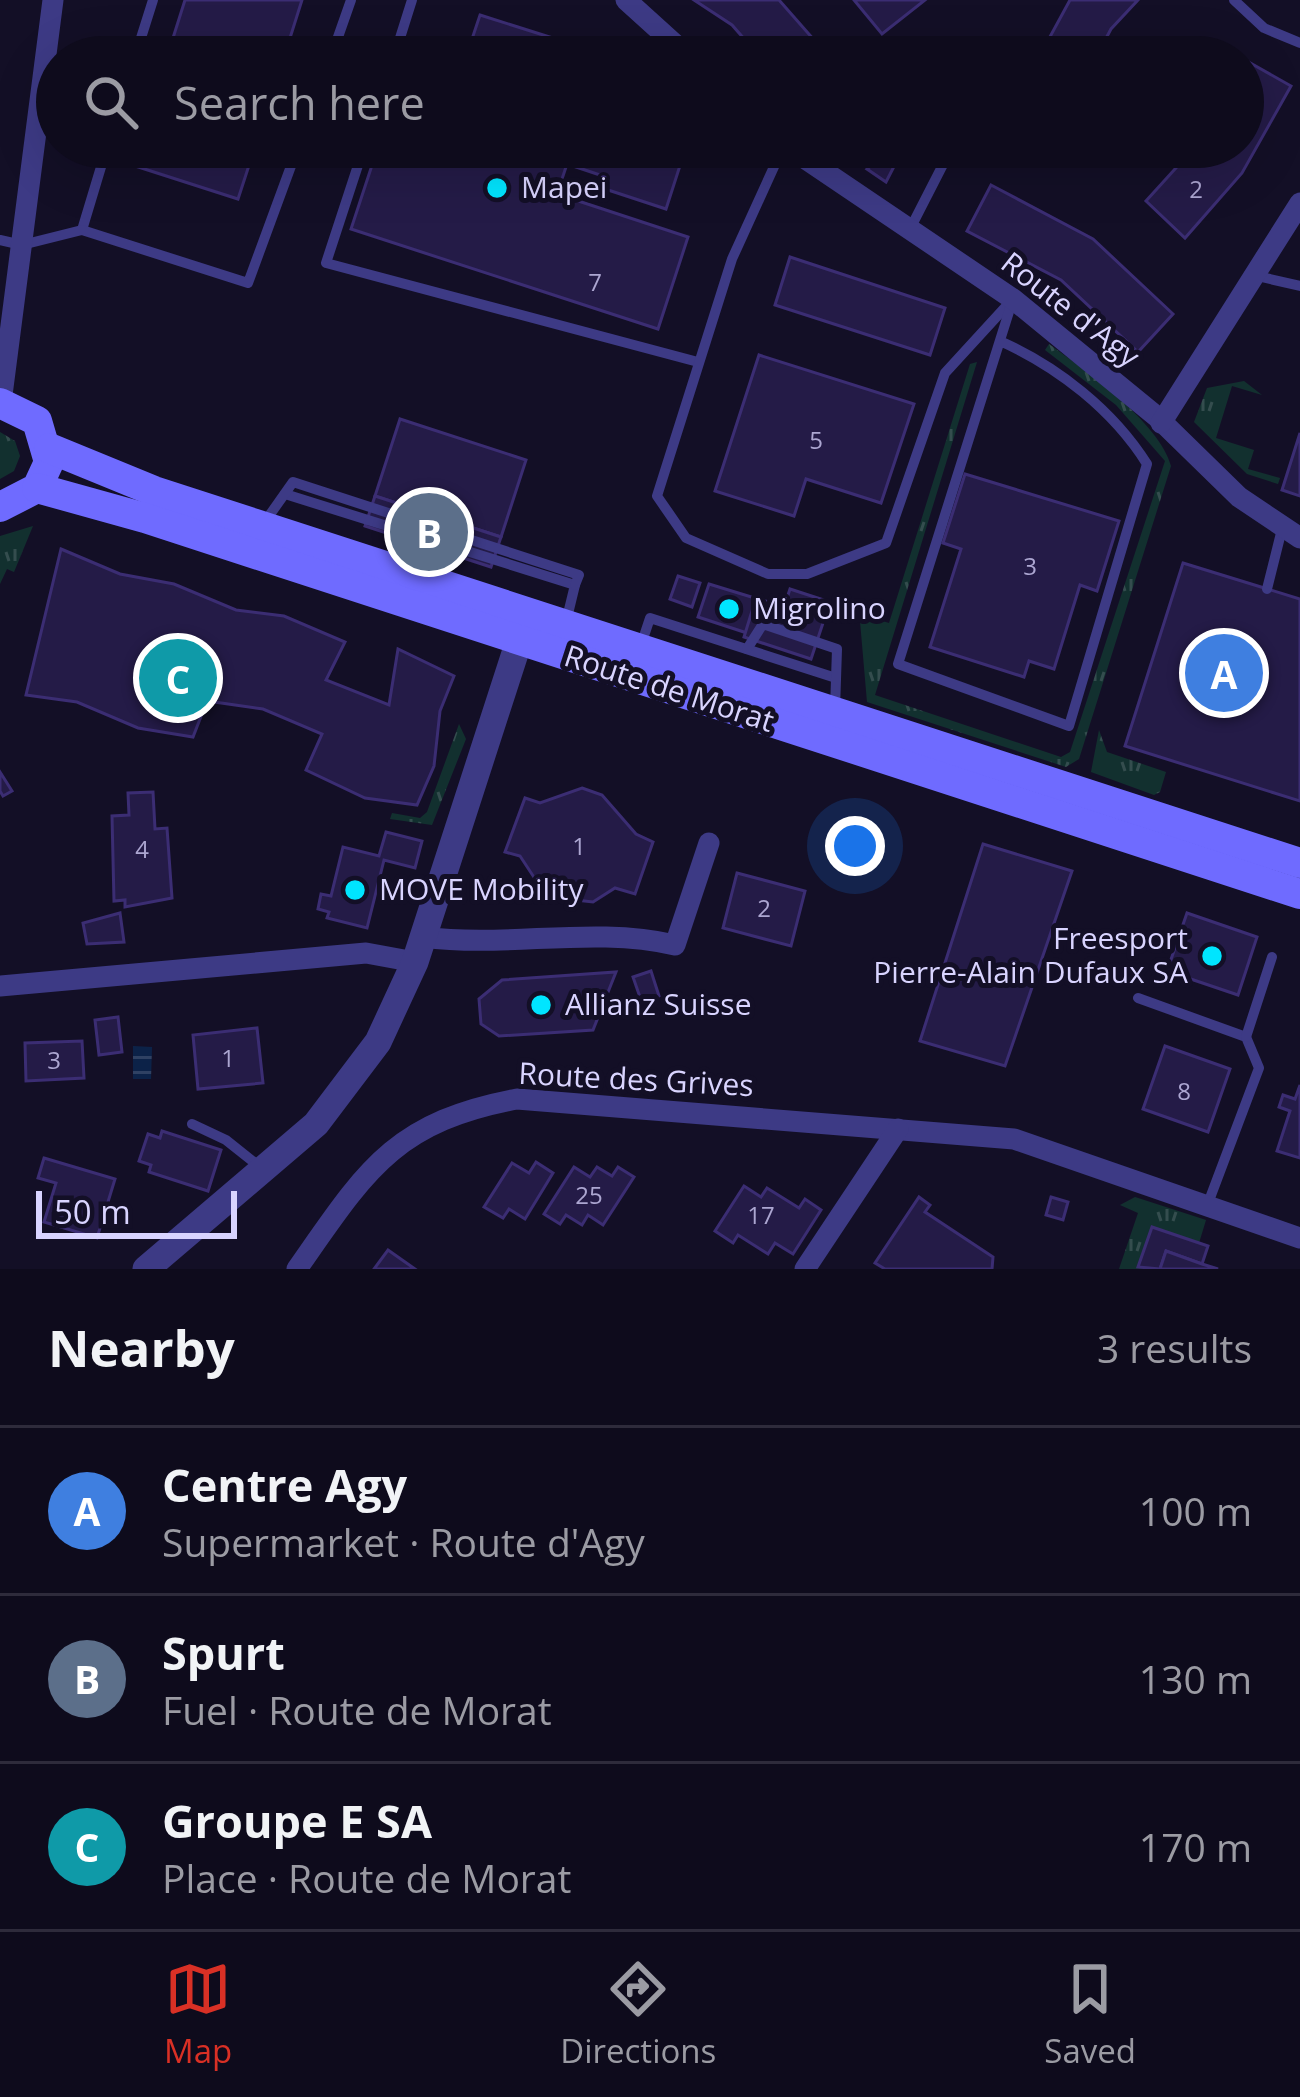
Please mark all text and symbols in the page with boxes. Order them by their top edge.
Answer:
search box [36,36,1264,168]
icon: search [78,69,144,135]
text: Search here [174,72,425,133]
place label: Mapei [521,166,607,207]
house number: 2 [1189,172,1203,205]
marker: Mapei [484,175,510,201]
street label: Route d'Agy [993,242,1150,377]
house number: 7 [588,265,602,298]
house number: 5 [809,423,823,456]
pin: B [390,487,468,577]
house number: 3 [1023,549,1037,582]
place label: Migrolino [753,587,886,628]
marker: Migrolino [716,596,742,622]
pin: A [1185,628,1263,718]
pin: C [139,633,217,723]
street label: Route de Morat [559,634,779,741]
your location [825,816,885,876]
house number: 1 [572,829,586,862]
house number: 4 [135,832,149,865]
place label: MOVE Mobility [379,868,584,909]
marker: MOVE Mobility [342,877,368,903]
house number: 2 [757,891,771,924]
place label: Freesport Pierre-Alain Dufaux SA [873,917,1188,992]
marker: Freesport Pierre-Alain Dufaux SA [1199,943,1225,969]
place label: Allianz Suisse [565,983,751,1024]
marker: Allianz Suisse [528,992,554,1018]
house number: 1 [221,1041,235,1074]
house number: 3 [47,1043,61,1076]
street label: Route des Grives [517,1052,755,1105]
house number: 8 [1177,1074,1191,1107]
house number: 25 [575,1178,603,1211]
scale bar [36,1185,237,1238]
text: 50 m [54,1189,131,1234]
house number: 17 [747,1198,775,1231]
text: Nearby [48,1312,235,1382]
text: 3 results [1097,1321,1252,1374]
text: Centre Agy [162,1454,407,1515]
text: A [74,1484,100,1537]
text: 100 m [1139,1484,1252,1537]
text: Supermarket · Route d'Agy [162,1515,645,1568]
text: Spurt [162,1622,285,1683]
text: B [74,1652,100,1705]
text: 130 m [1139,1652,1252,1705]
text: Fuel · Route de Morat [162,1683,552,1736]
text: Groupe E SA [162,1790,432,1851]
text: C [75,1820,99,1873]
text: 170 m [1139,1820,1252,1873]
text: Place · Route de Morat [162,1851,571,1904]
tab: Map [164,1956,232,2073]
tab: Directions [560,1956,716,2073]
tab: Saved [1044,1956,1136,2073]

